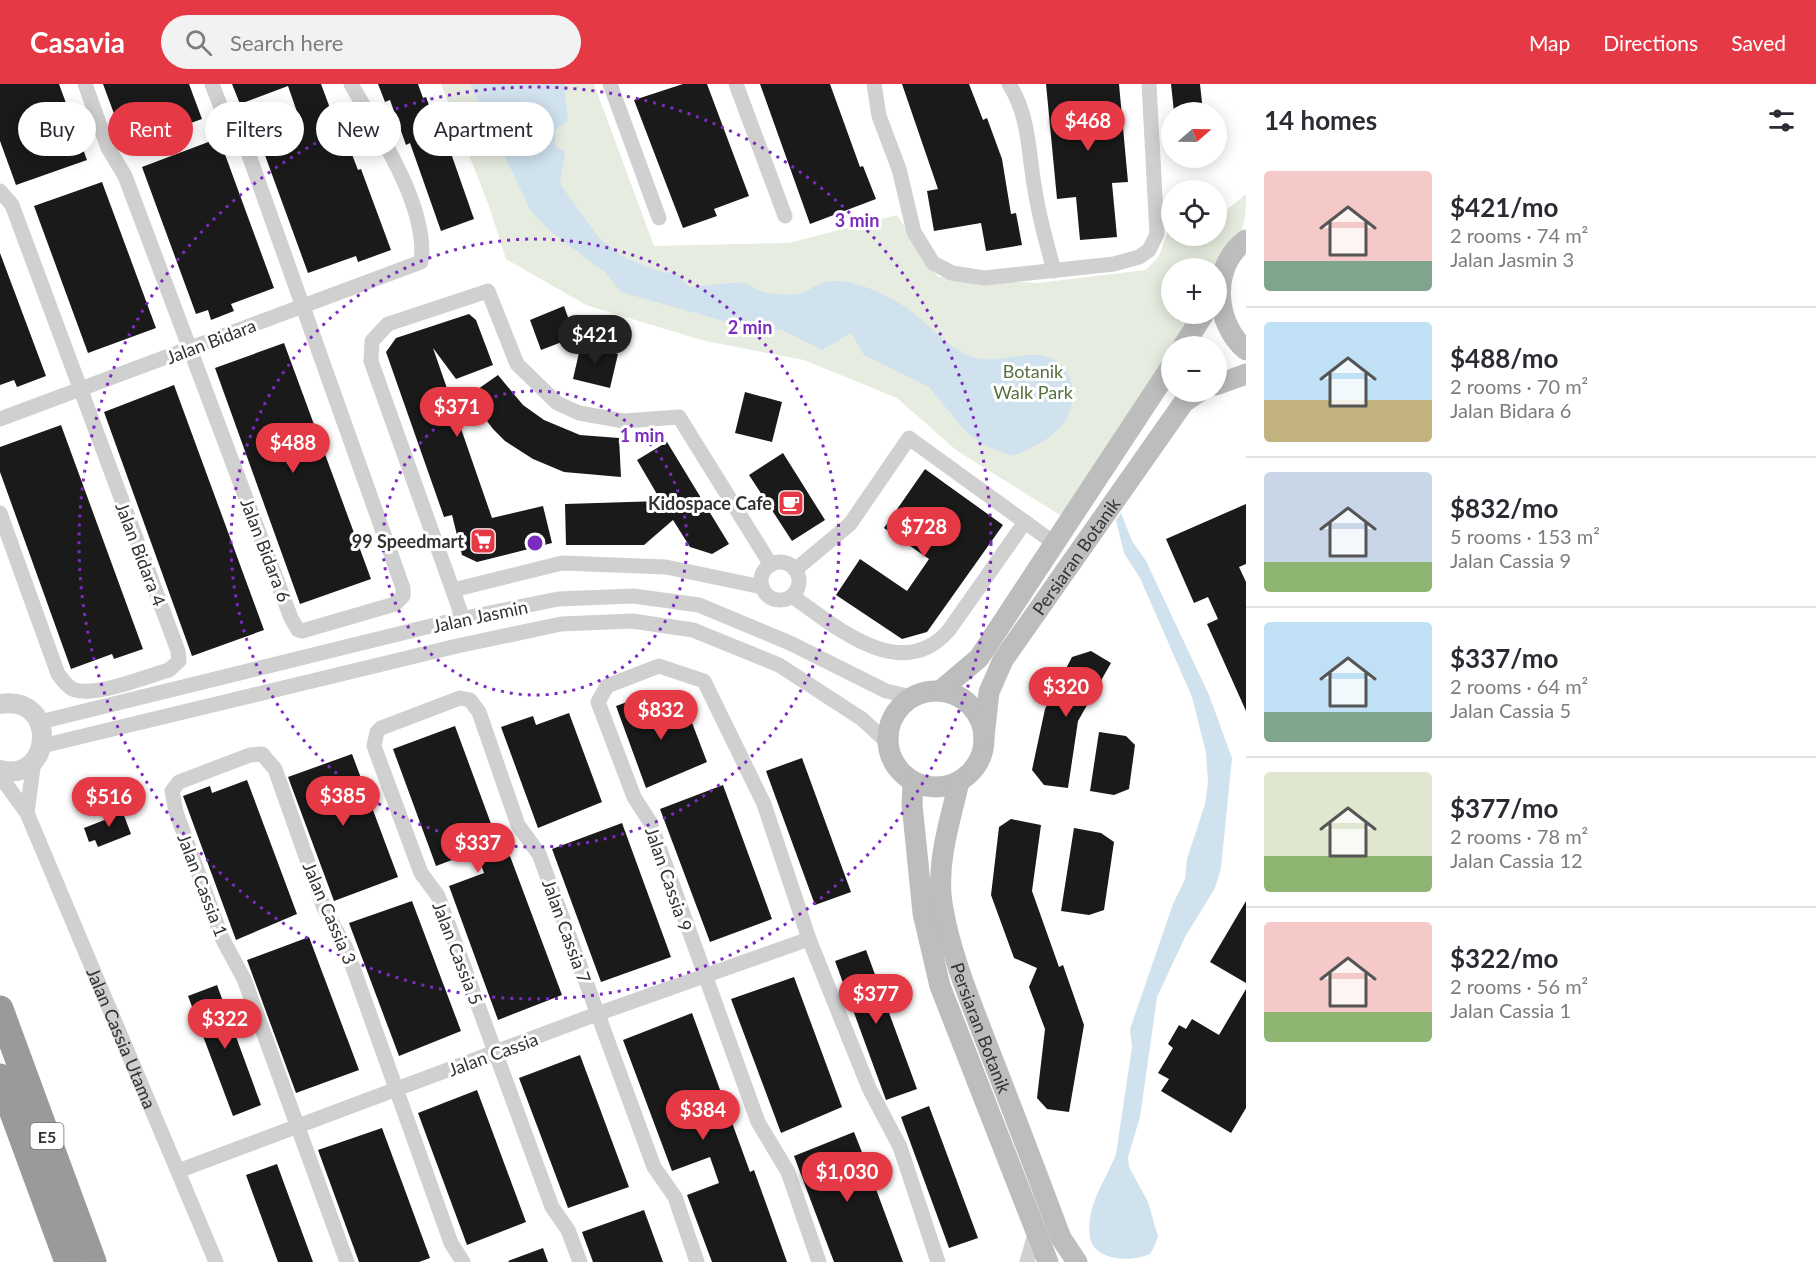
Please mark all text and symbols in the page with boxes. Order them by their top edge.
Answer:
search box [161,15,581,69]
text: Casavia [30,25,125,59]
icon: search [182,26,215,59]
text: Search here [230,29,344,56]
text: Map [1529,30,1570,55]
text: Directions [1603,30,1698,55]
text: Saved [1731,30,1786,55]
pin: $468 [1052,101,1124,152]
chip: Buy [18,102,96,156]
chip: Rent [108,102,193,156]
chip: Filters [205,102,304,156]
chip: New [316,102,401,156]
chip: Apartment [413,102,554,156]
north arrow [1161,102,1227,168]
map controls [1161,102,1227,402]
text: 14 homes [1264,104,1377,136]
icon: filters [1765,104,1798,137]
text: $468 [1065,108,1111,132]
button: locate [1161,180,1227,246]
text: $421/mo [1450,191,1558,223]
icon: home [1312,195,1384,267]
text: 3 min [835,209,879,231]
text: 2 rooms · 74 m² [1450,223,1588,247]
text: Jalan Jasmin 3 [1450,247,1574,271]
button: + [1161,258,1227,324]
street label: Jalan Bidara [163,314,259,368]
pin: $421 [559,315,631,366]
text: 2 min [728,316,772,338]
text: $421 [572,322,618,346]
button: − [1161,336,1227,402]
text: $488/mo [1450,342,1558,374]
icon: home [1312,346,1384,418]
park label: Botanik Walk Park [993,360,1074,403]
text: 2 rooms · 70 m² [1450,374,1588,398]
pin: $371 [421,387,493,438]
text: $371 [434,394,480,418]
text: Jalan Bidara 6 [1450,398,1571,422]
pin: $488 [257,423,329,474]
text: 1 min [620,424,664,446]
text: $488 [270,430,316,454]
cafe icon: Kidospace Cafe [776,488,806,518]
place label: Kidospace Cafe [648,492,772,514]
text: $832/mo [1450,492,1558,524]
street label: Persiaran Botanik [1027,493,1125,619]
street label: Jalan Bidara 6 [236,495,296,605]
icon: home [1312,496,1384,568]
street label: Jalan Bidara 4 [111,499,171,609]
pin: $728 [888,507,960,558]
text: $728 [901,514,947,538]
text: 5 rooms · 153 m² [1450,524,1600,548]
supermarket icon: 99 Speedmart [468,526,498,556]
place label: 99 Speedmart [352,530,464,552]
centre of rings [525,533,545,553]
text: Jalan Cassia 9 [1450,548,1571,572]
street label: Jalan Jasmin [430,595,530,637]
text: $337/mo [1450,642,1558,674]
icon: home [1312,646,1384,718]
pin: $320 [1030,667,1102,718]
text: $320 [1043,674,1089,698]
text: 2 rooms · 64 m² [1450,674,1588,698]
pin: $832 [625,690,697,741]
text: $832 [638,697,684,721]
text: Jalan Cassia 5 [1450,698,1571,722]
pin: $385 [307,776,379,827]
pin: $516 [73,777,145,828]
text: $385 [320,783,366,807]
text: $516 [86,784,132,808]
text: $377/mo [1450,792,1558,824]
icon: home [1312,796,1384,868]
pin: $337 [442,823,514,874]
street label: Jalan Cassia 9 [641,824,697,934]
text: 2 rooms · 78 m² [1450,824,1588,848]
street label: Jalan Cassia 1 [173,830,233,940]
text: $337 [455,830,501,854]
text: Jalan Cassia 12 [1450,848,1583,872]
street label: Jalan Cassia 3 [299,859,361,967]
street label: Jalan Cassia 7 [538,876,596,986]
street label: Jalan Cassia 5 [428,898,488,1008]
text: $322/mo [1450,942,1558,974]
icon: home [1312,946,1384,1018]
street label: Persiaran Botanik [946,960,1016,1097]
street label: Jalan Cassia Utama [82,964,161,1112]
pin: $377 [840,974,912,1025]
text: 2 rooms · 56 m² [1450,974,1588,998]
text: $377 [853,981,899,1005]
text: Jalan Cassia 1 [1450,998,1571,1022]
pin: $322 [189,999,261,1050]
text: $322 [202,1006,248,1030]
street label: Jalan Cassia [445,1028,541,1080]
pin: $384 [667,1090,739,1141]
text: $384 [680,1097,726,1121]
road number: E5 [30,1123,63,1149]
pin: $1,030 [798,1152,896,1203]
text: $1,030 [816,1159,878,1183]

